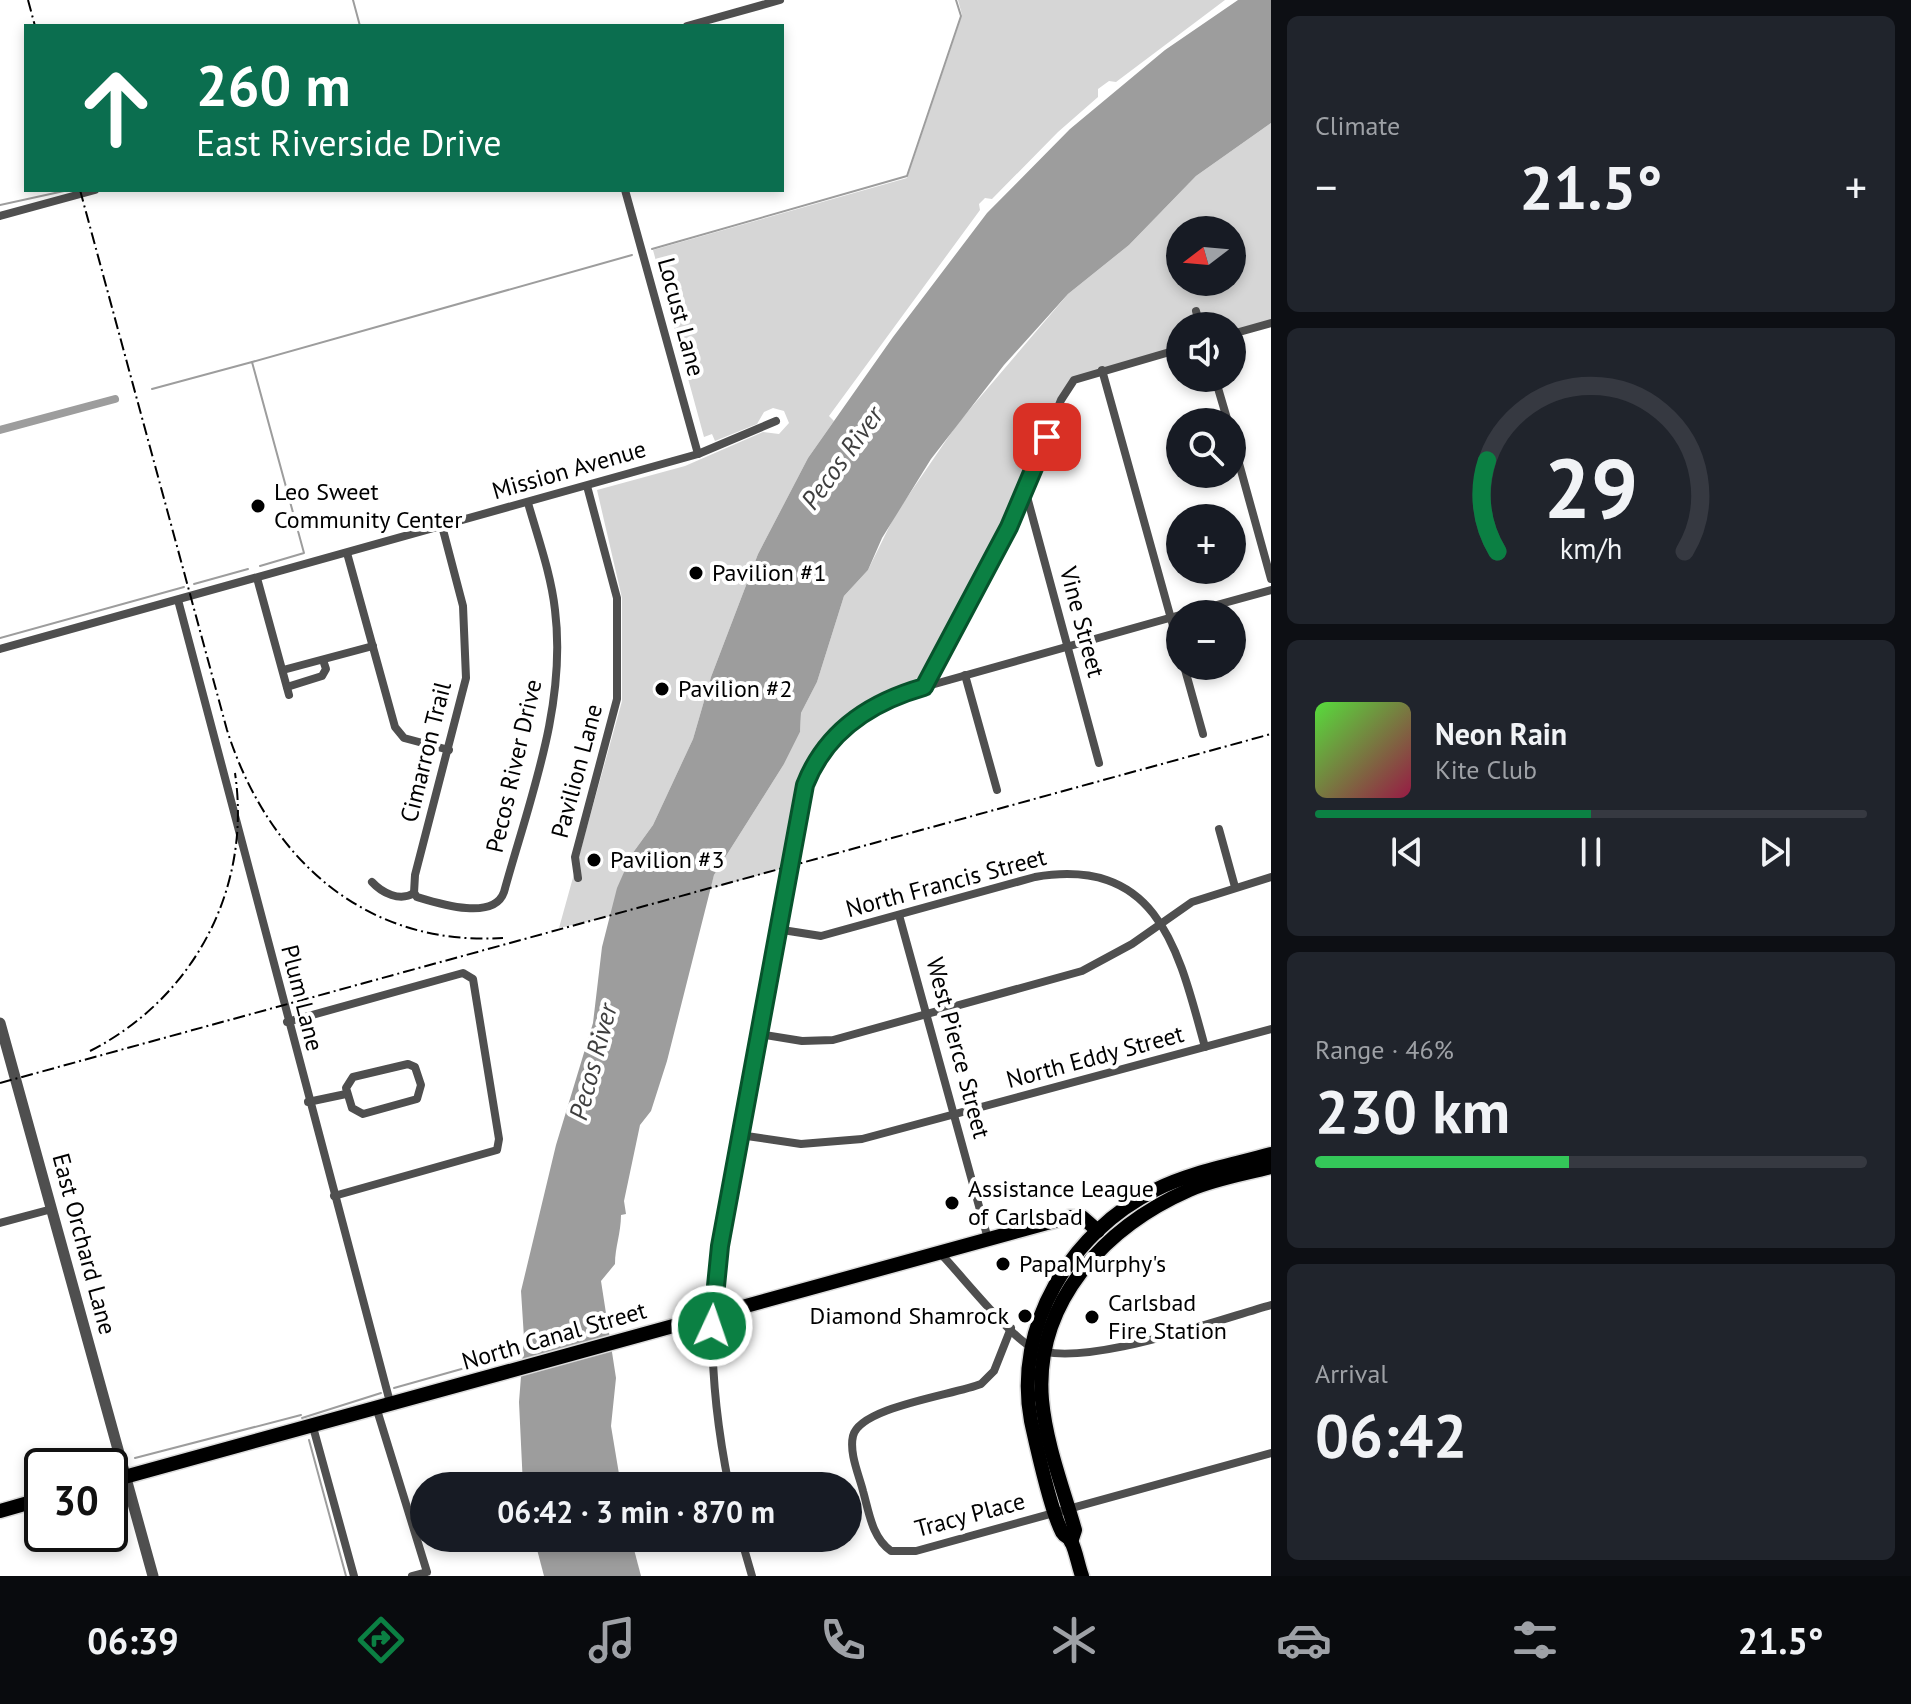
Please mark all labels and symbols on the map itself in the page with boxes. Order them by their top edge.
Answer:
north arrow [1166,216,1246,296]
street label: Locust Lane [651,254,712,380]
water label: Pecos River [793,399,891,516]
pin [1013,403,1081,471]
street label: Mission Avenue [488,433,649,506]
place label: Leo Sweet Community Center [274,476,462,535]
marker: Leo Sweet Community Center [249,497,267,515]
place label: Pavilion #1 [712,557,826,588]
street label: Vine Street [1053,562,1112,681]
marker: Pavilion #1 [687,564,705,582]
place label: Pavilion #2 [678,673,792,704]
street label: Pecos River Drive [479,676,548,855]
street label: Cimarron Trail [393,678,458,825]
marker: Pavilion #2 [653,680,671,698]
street label: Pavilion Lane [544,700,609,841]
street label: North Francis Street [842,841,1049,924]
place label: Pavilion #3 [610,844,724,875]
marker: Pavilion #3 [585,851,603,869]
street label: Plum Lane [274,942,331,1054]
street label: West Pierce Street [919,954,998,1142]
water label: Pecos River [561,999,624,1124]
street label: North Eddy Street [1003,1018,1187,1095]
street label: East Orchard Lane [45,1150,124,1338]
place label: Assistance League of Carlsbad [968,1173,1154,1232]
marker: Assistance League of Carlsbad [943,1194,961,1212]
place label: Papa Murphy's [1019,1248,1166,1279]
marker: Papa Murphy's [994,1255,1012,1273]
position arrow [670,1284,754,1368]
place label: Carlsbad Fire Station [1108,1287,1227,1346]
street label: North Canal Street [458,1294,650,1377]
place label: Diamond Shamrock [810,1300,1009,1331]
marker: Diamond Shamrock [1016,1307,1034,1325]
marker: Carlsbad Fire Station [1083,1308,1101,1326]
speed limit sign: 30 [24,1448,128,1552]
street label: Tracy Place [911,1485,1028,1544]

